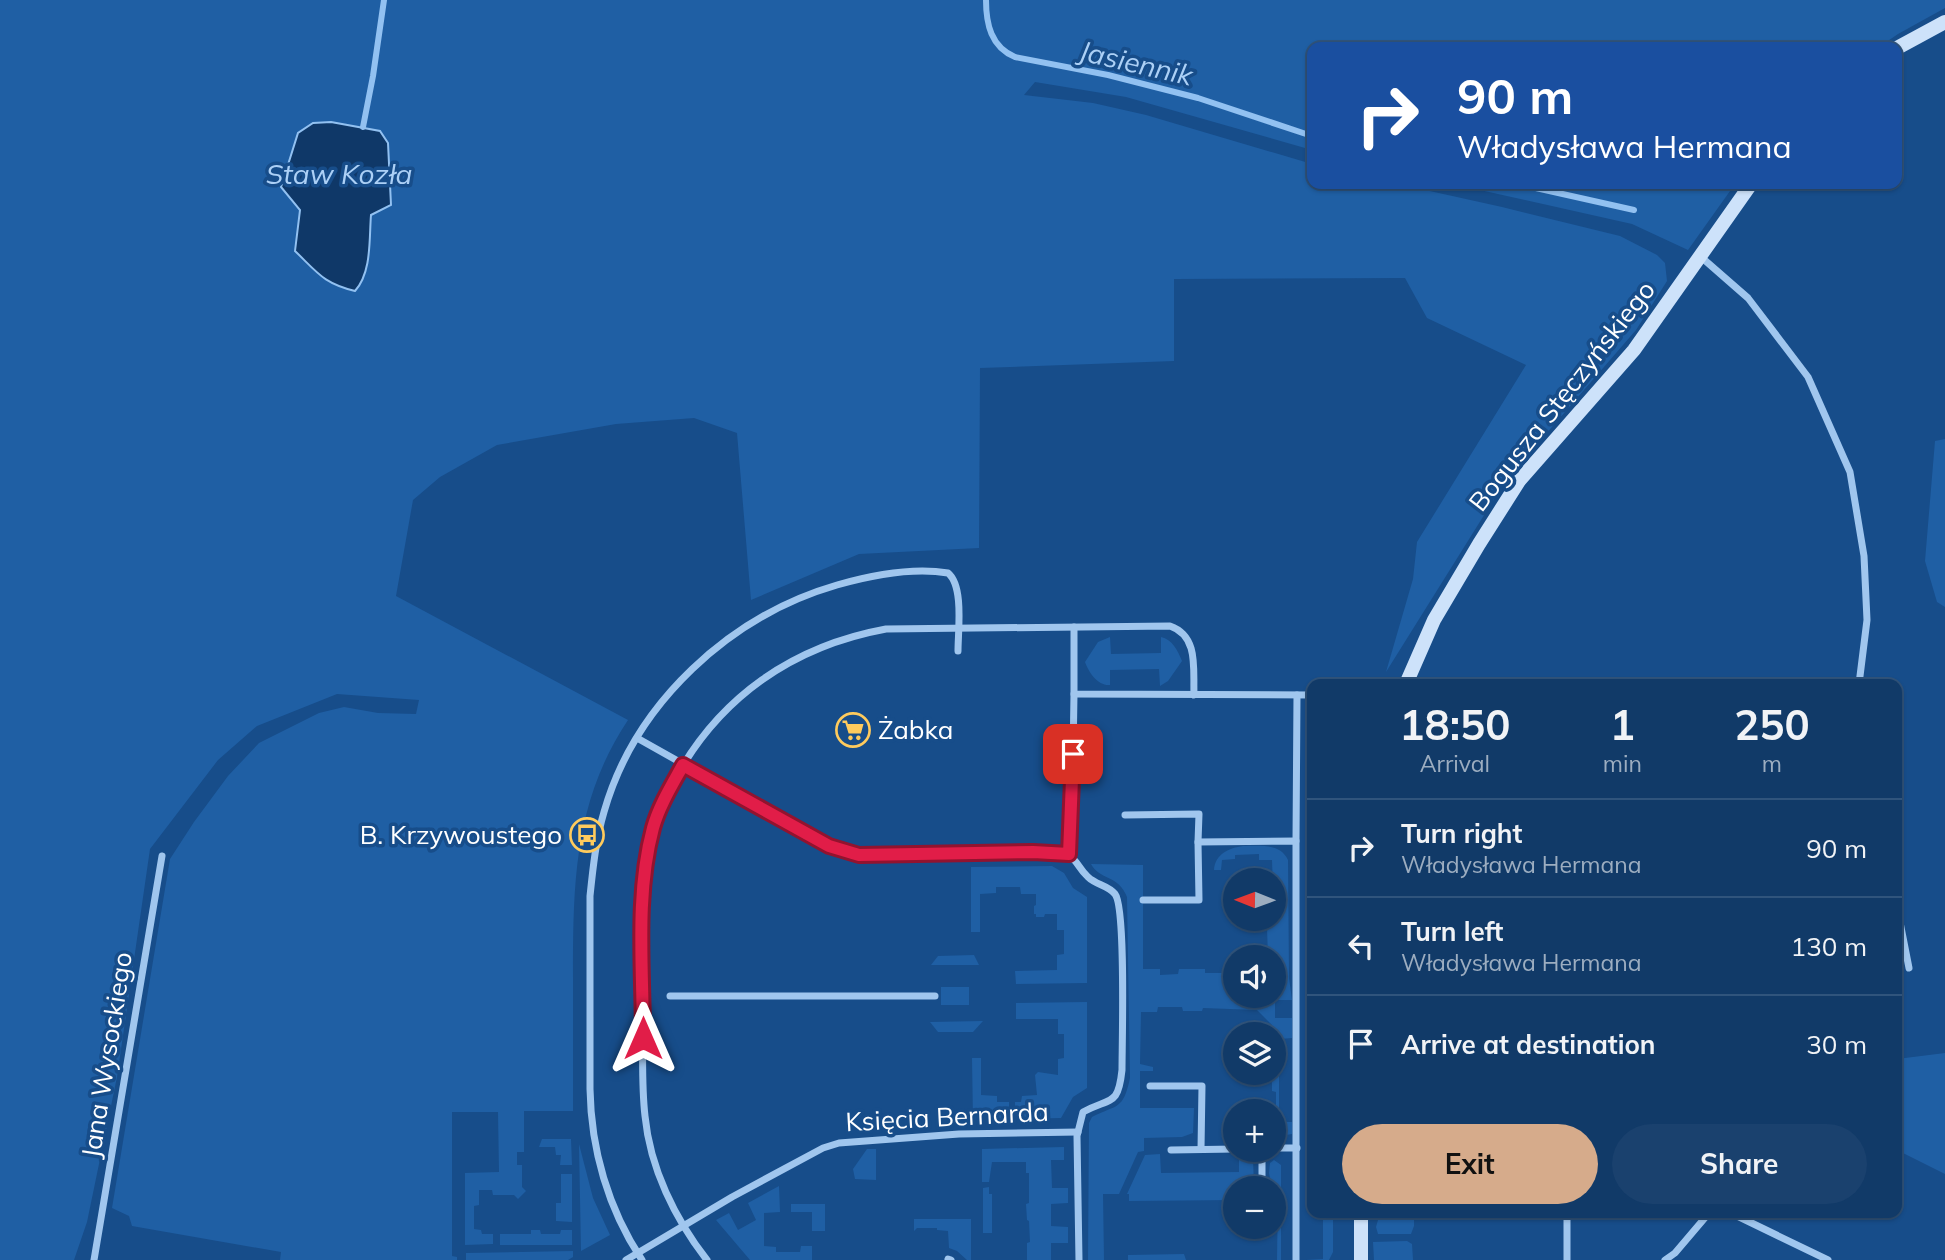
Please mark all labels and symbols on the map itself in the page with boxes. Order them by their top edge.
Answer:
water label: Jasiennik [1074,32,1198,93]
water label: Staw Kozła [266,156,412,191]
street label: Bogusza Stęczyńskiego [1461,274,1662,518]
supermarket icon: Żabka [834,711,872,749]
place label: Żabka [878,713,953,746]
pin [1043,724,1103,784]
bus stop icon: B. Krzywoustego [568,816,606,854]
place label: B. Krzywoustego [360,818,562,851]
north arrow [1223,868,1286,931]
street label: Jana Wysockiego [74,949,139,1160]
position arrow [606,1001,680,1075]
street label: Księcia Bernarda [845,1095,1049,1138]

